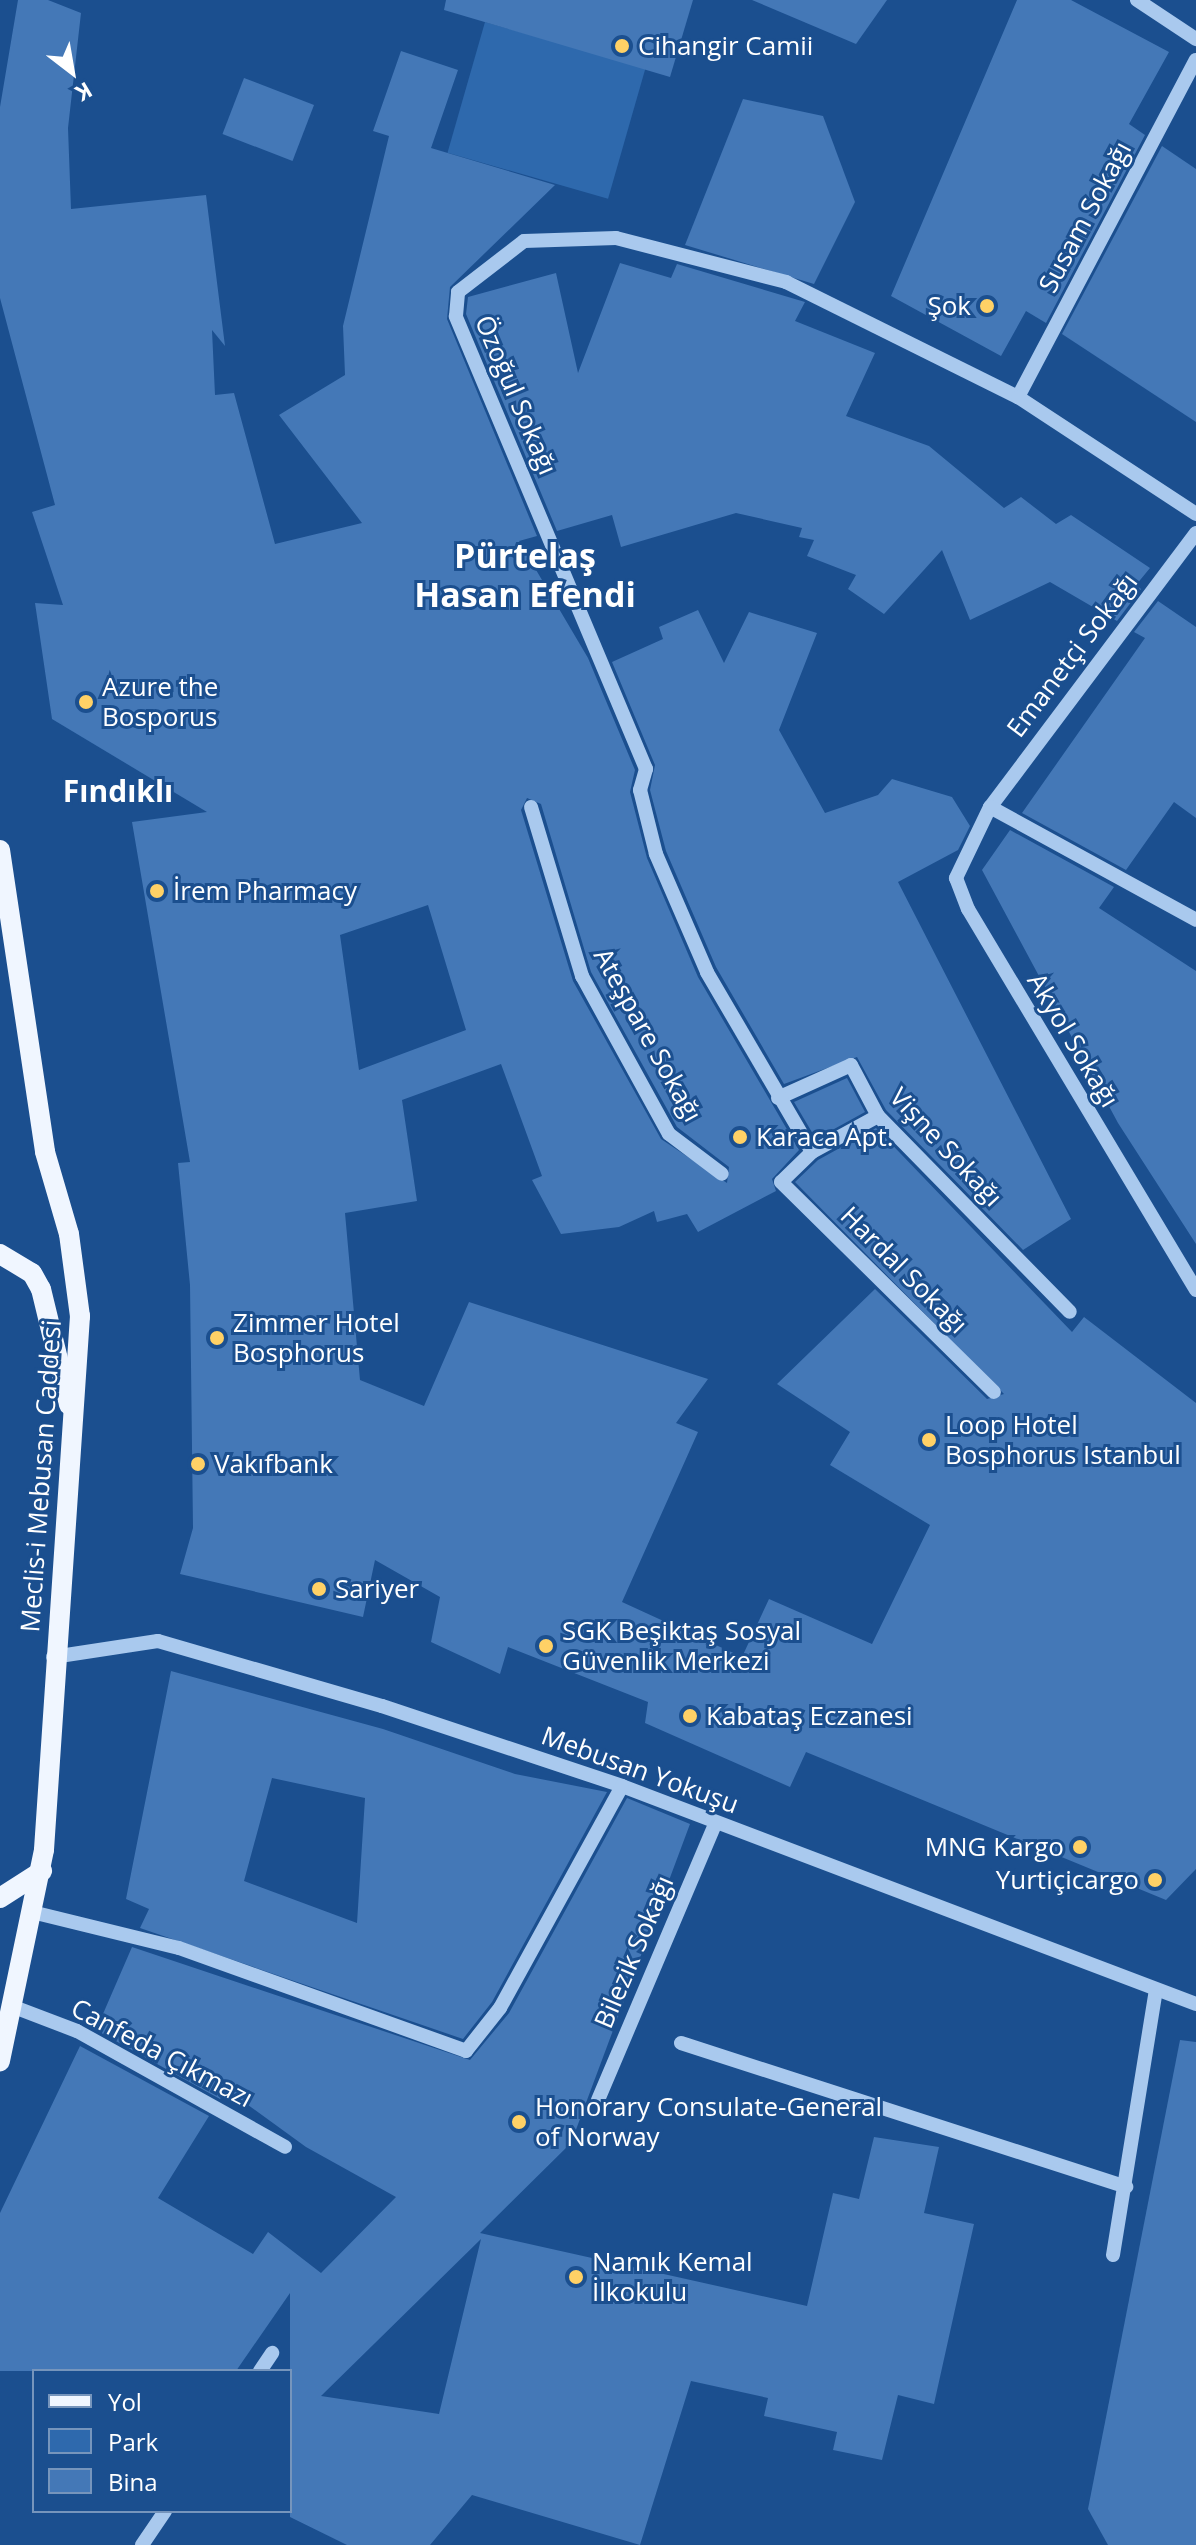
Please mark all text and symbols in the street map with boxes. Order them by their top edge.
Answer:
place label: Cihangir Camii [638,30,813,62]
north arrow [32,32,112,112]
marker: Cihangir Camii [613,37,631,55]
text: K [70,76,98,109]
street label: Susam Sokağı [1032,136,1138,298]
place label: Şok [927,290,971,322]
marker: Şok [978,297,996,315]
street label: Özoğul Sokağı [468,311,564,479]
district label: Pürtelaş Hasan Efendi [414,535,636,614]
street label: Emanetçi Sokağı [1000,567,1144,743]
place label: Azure the Bosporus [102,671,218,732]
marker: Azure the Bosporus [77,693,95,711]
district label: Fındıklı [63,773,173,809]
place label: İrem Pharmacy [173,875,357,907]
marker: İrem Pharmacy [148,882,166,900]
street label: Ateşpare Sokağı [587,943,709,1127]
street label: Akyol Sokağı [1021,967,1125,1113]
street label: Vişne Sokağı [883,1081,1009,1213]
place label: Karaca Apt. [756,1121,894,1153]
marker: Karaca Apt. [731,1128,749,1146]
street label: Hardal Sokağı [834,1200,974,1340]
place label: Zimmer Hotel Bosphorus [233,1307,400,1368]
street label: Meclis-i Mebusan Caddesi [15,1319,67,1633]
marker: Zimmer Hotel Bosphorus [208,1329,226,1347]
place label: Loop Hotel Bosphorus Istanbul [945,1409,1181,1470]
marker: Loop Hotel Bosphorus Istanbul [920,1431,938,1449]
place label: Vakıfbank [214,1448,333,1480]
marker: Vakıfbank [189,1455,207,1473]
place label: Sariyer [335,1573,419,1605]
marker: Sariyer [310,1580,328,1598]
place label: SGK Beşiktaş Sosyal Güvenlik Merkezi [562,1615,801,1676]
marker: SGK Beşiktaş Sosyal Güvenlik Merkezi [537,1637,555,1655]
place label: Kabataş Eczanesi [706,1700,913,1732]
marker: Kabataş Eczanesi [681,1707,699,1725]
street label: Mebusan Yokuşu [537,1720,743,1820]
place label: MNG Kargo [925,1831,1064,1863]
marker: MNG Kargo [1071,1838,1089,1856]
place label: Yurtiçicargo [996,1864,1139,1896]
street label: Bilezik Sokağı [588,1871,680,2033]
marker: Yurtiçicargo [1146,1871,1164,1889]
street label: Canfeda Çıkmazı [66,1992,258,2114]
place label: Honorary Consulate-General of Norway [535,2091,882,2152]
marker: Honorary Consulate-General of Norway [510,2113,528,2131]
place label: Namık Kemal İlkokulu [592,2246,753,2308]
marker: Namık Kemal İlkokulu [567,2268,585,2286]
legend [32,2369,292,2513]
text: Yol [108,2385,142,2418]
text: Park [108,2425,158,2458]
text: Bina [108,2465,158,2498]

